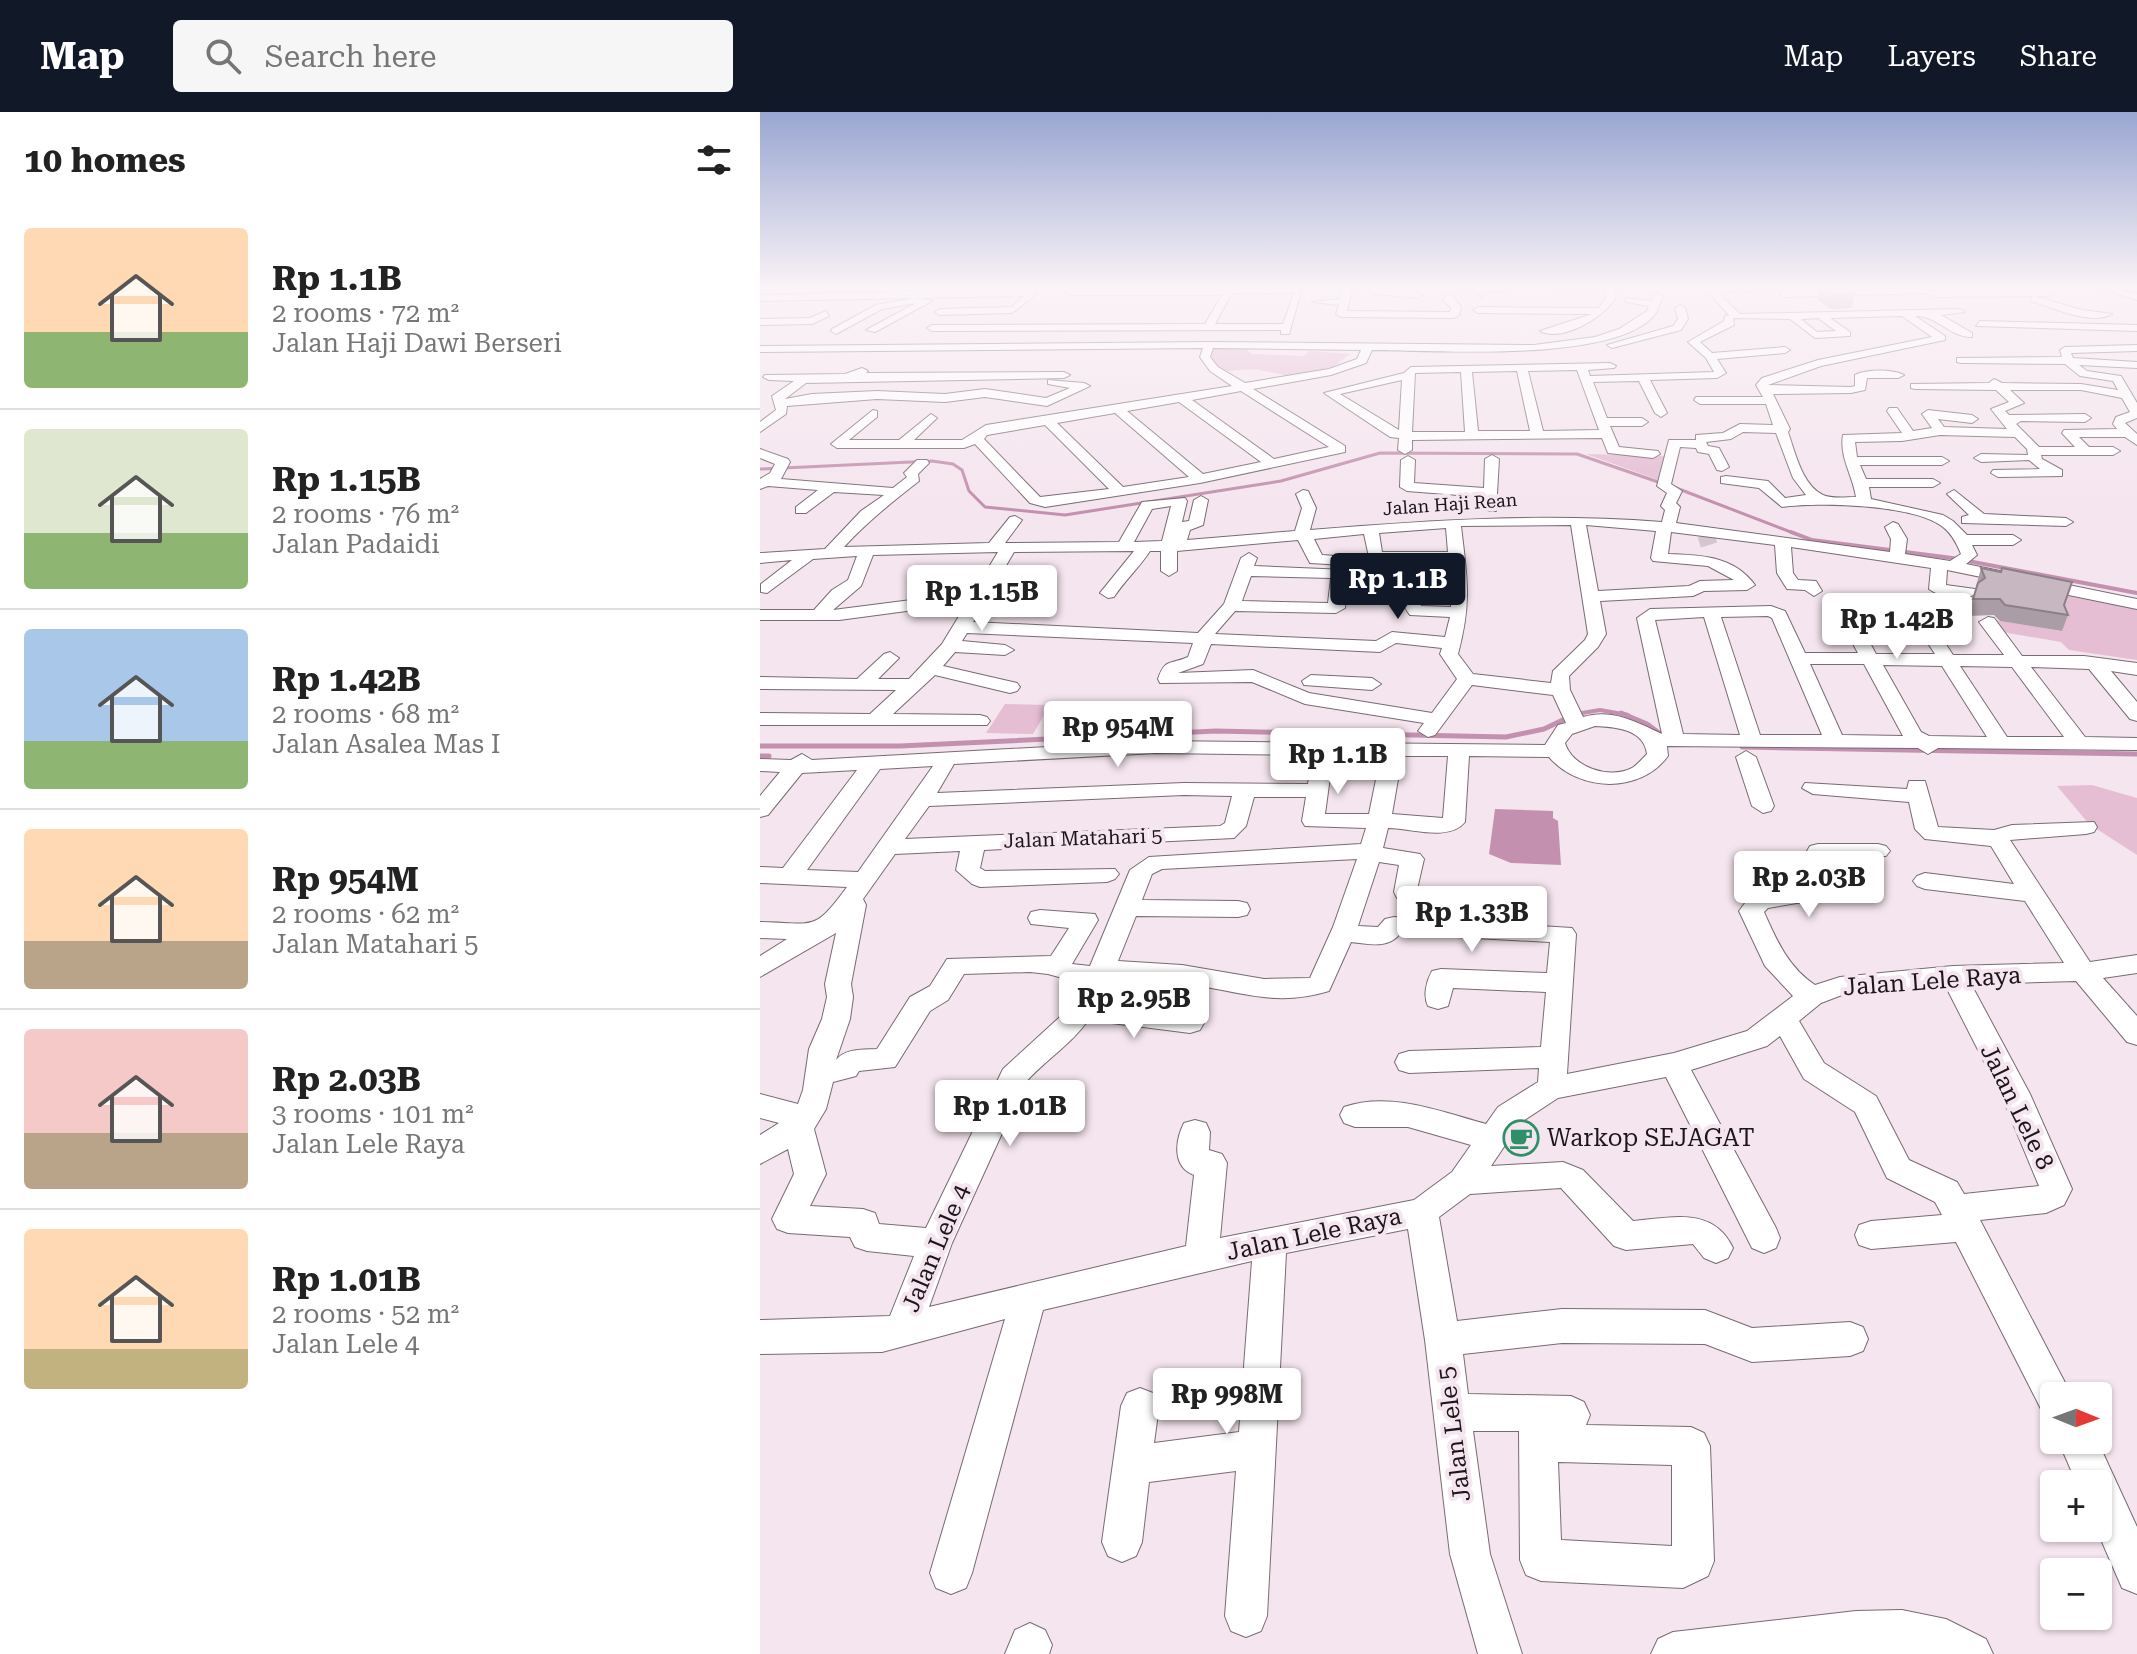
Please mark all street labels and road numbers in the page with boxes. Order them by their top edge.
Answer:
street label: Jalan Haji Rean [1382,489,1518,519]
street label: Jalan Matahari 5 [1003,823,1163,853]
street label: Jalan Lele Raya [1842,961,2022,1001]
street label: Jalan Lele 8 [1975,1040,2059,1174]
street label: Jalan Lele 4 [897,1179,976,1316]
street label: Jalan Lele Raya [1224,1202,1404,1266]
street label: Jalan Lele 5 [1432,1365,1476,1503]

